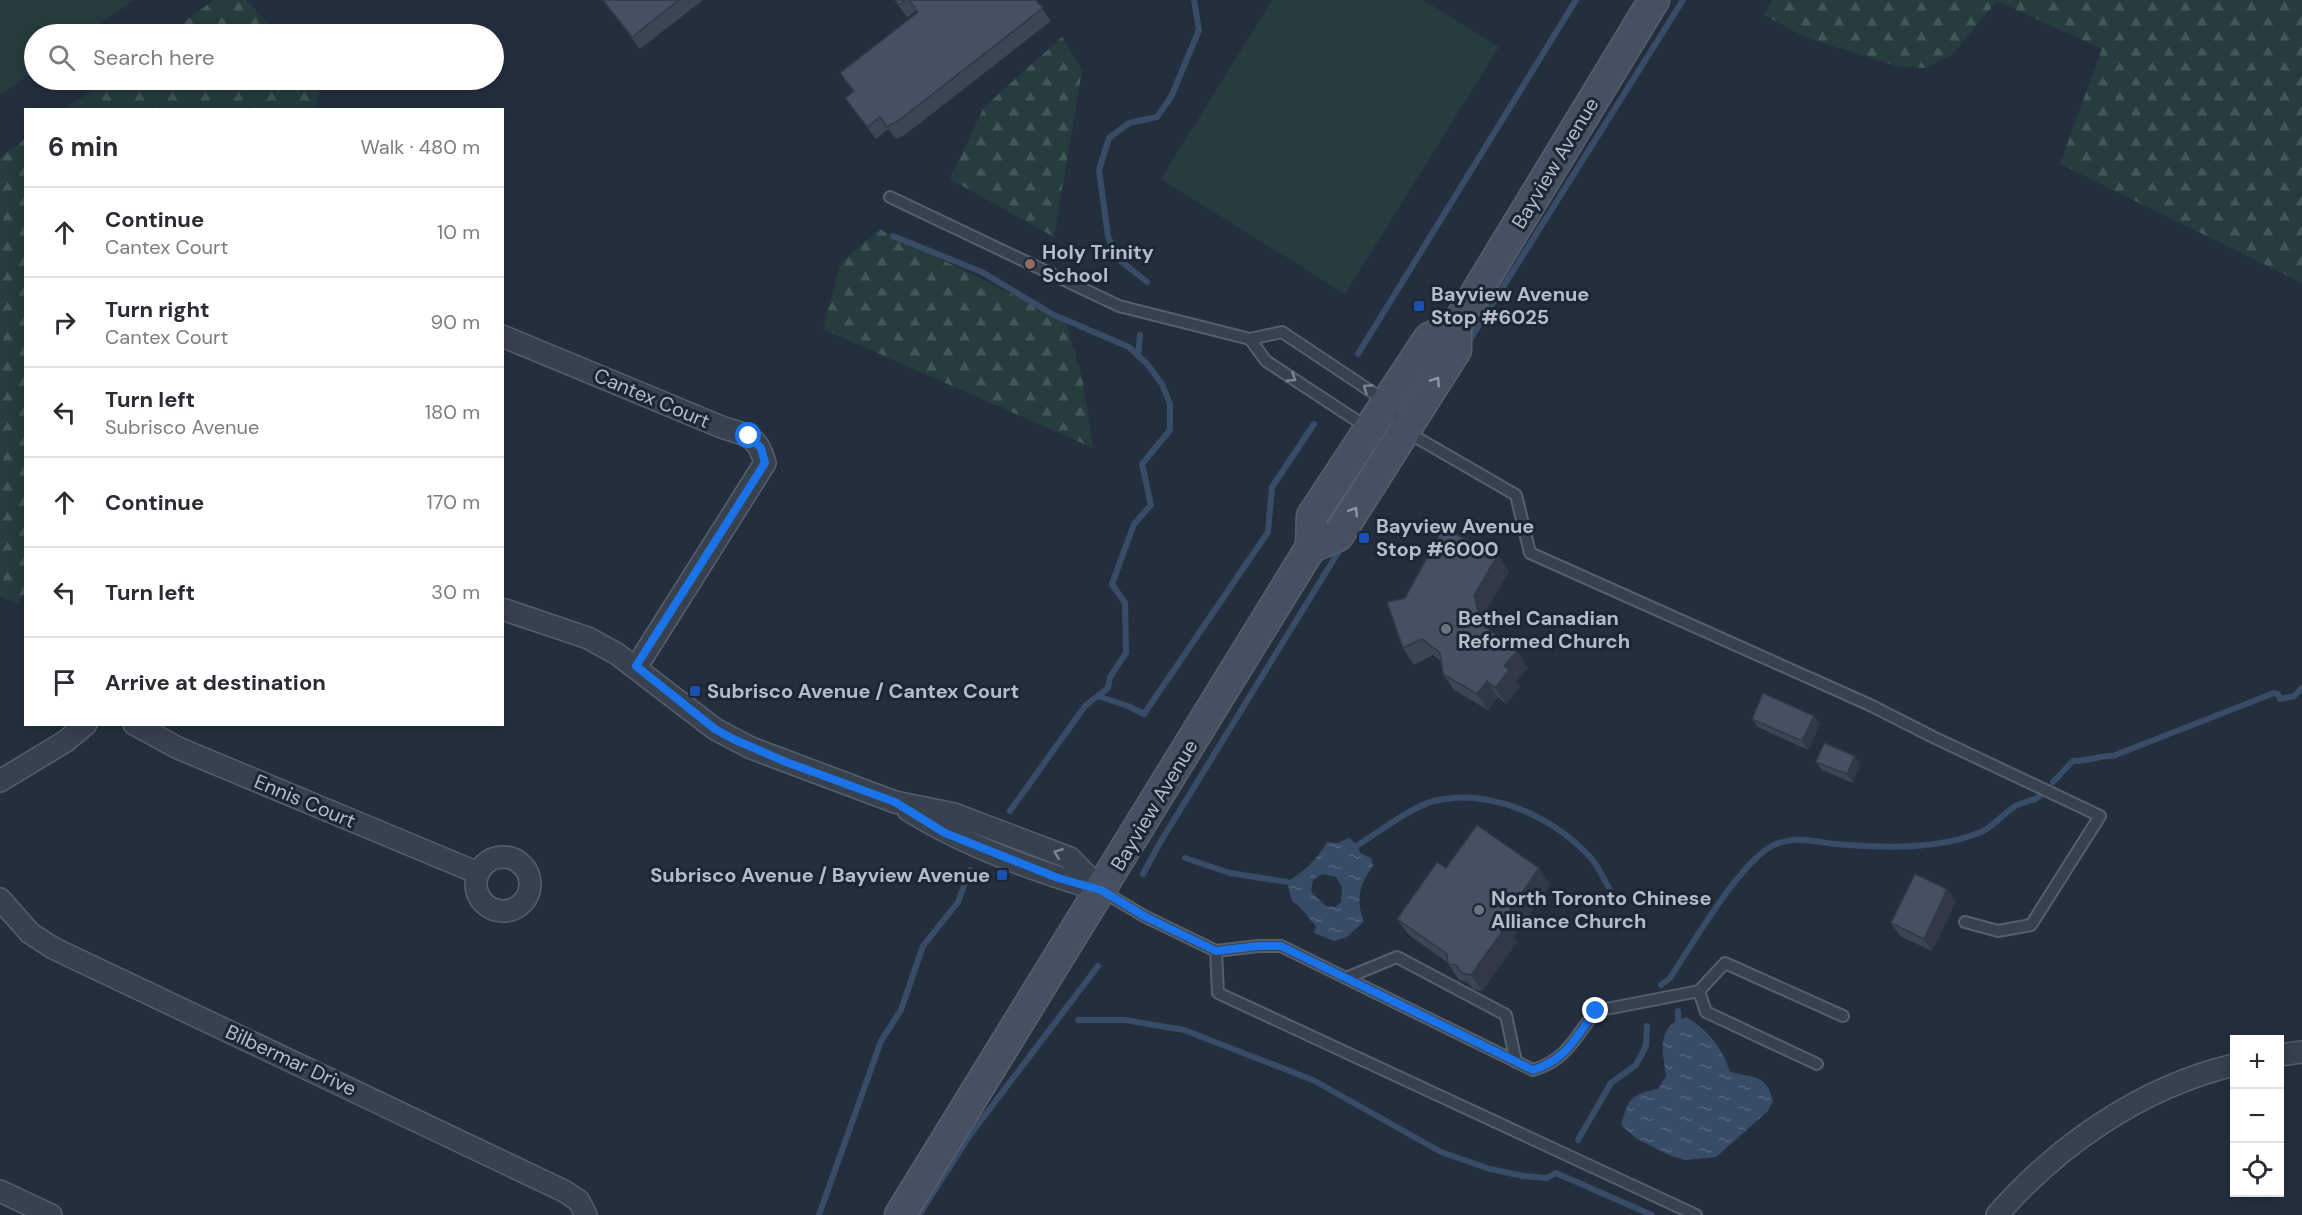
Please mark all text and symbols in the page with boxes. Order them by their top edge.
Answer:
search box [24,24,504,90]
icon: search [45,41,78,74]
text: Search here [93,43,214,72]
street label: Bayview Avenue [1506,93,1604,233]
text: 6 min [48,130,118,164]
text: Walk · 480 m [360,134,480,160]
text: Continue [105,205,204,234]
icon: ahead [48,216,81,249]
text: 10 m [437,219,480,245]
text: Cantex Court [105,234,228,260]
place label: Holy Trinity School [1042,239,1154,288]
marker: Holy Trinity School [1023,257,1037,271]
place label: Bayview Avenue Stop #6025 [1431,281,1589,330]
text: Turn right [105,295,210,324]
marker: Bayview Avenue Stop #6025 [1412,299,1426,313]
icon: right [48,306,81,339]
text: 90 m [431,309,480,335]
text: Cantex Court [105,324,228,350]
street label: Cantex Court [590,362,714,434]
one-way arrow [1285,371,1296,382]
one-way arrow [1429,377,1440,388]
one-way arrow [1362,384,1373,395]
text: Turn left [105,385,195,414]
icon: left [48,396,81,429]
text: 180 m [425,399,480,425]
text: Subrisco Avenue [105,414,259,440]
route start [735,422,761,448]
icon: ahead [48,486,81,519]
text: Continue [105,488,204,517]
text: 170 m [427,489,480,515]
one-way arrow [1346,507,1358,517]
place label: Bayview Avenue Stop #6000 [1376,513,1534,562]
marker: Bayview Avenue Stop #6000 [1357,531,1371,545]
icon: left [48,576,81,609]
text: Turn left [105,578,195,607]
text: 30 m [431,579,480,605]
place label: Bethel Canadian Reformed Church [1458,605,1630,654]
marker: Bethel Canadian Reformed Church [1439,622,1453,636]
icon: arrive [48,666,81,699]
text: Arrive at destination [105,668,326,697]
place label: Subrisco Avenue / Cantex Court [707,678,1019,704]
marker: Subrisco Avenue / Cantex Court [688,684,702,698]
street label: Bayview Avenue [1105,735,1203,875]
street label: Ennis Court [251,768,360,834]
one-way arrow [1053,848,1064,860]
place label: Subrisco Avenue / Bayview Avenue [650,862,990,888]
marker: Subrisco Avenue / Bayview Avenue [995,868,1009,882]
place label: North Toronto Chinese Alliance Church [1491,885,1712,934]
marker: North Toronto Chinese Alliance Church [1472,903,1486,917]
route end [1582,997,1608,1023]
street label: Bilbermar Drive [221,1018,361,1102]
map controls [2230,1035,2284,1197]
button: + [2230,1035,2284,1089]
button: − [2230,1089,2284,1143]
button: locate [2230,1143,2284,1197]

